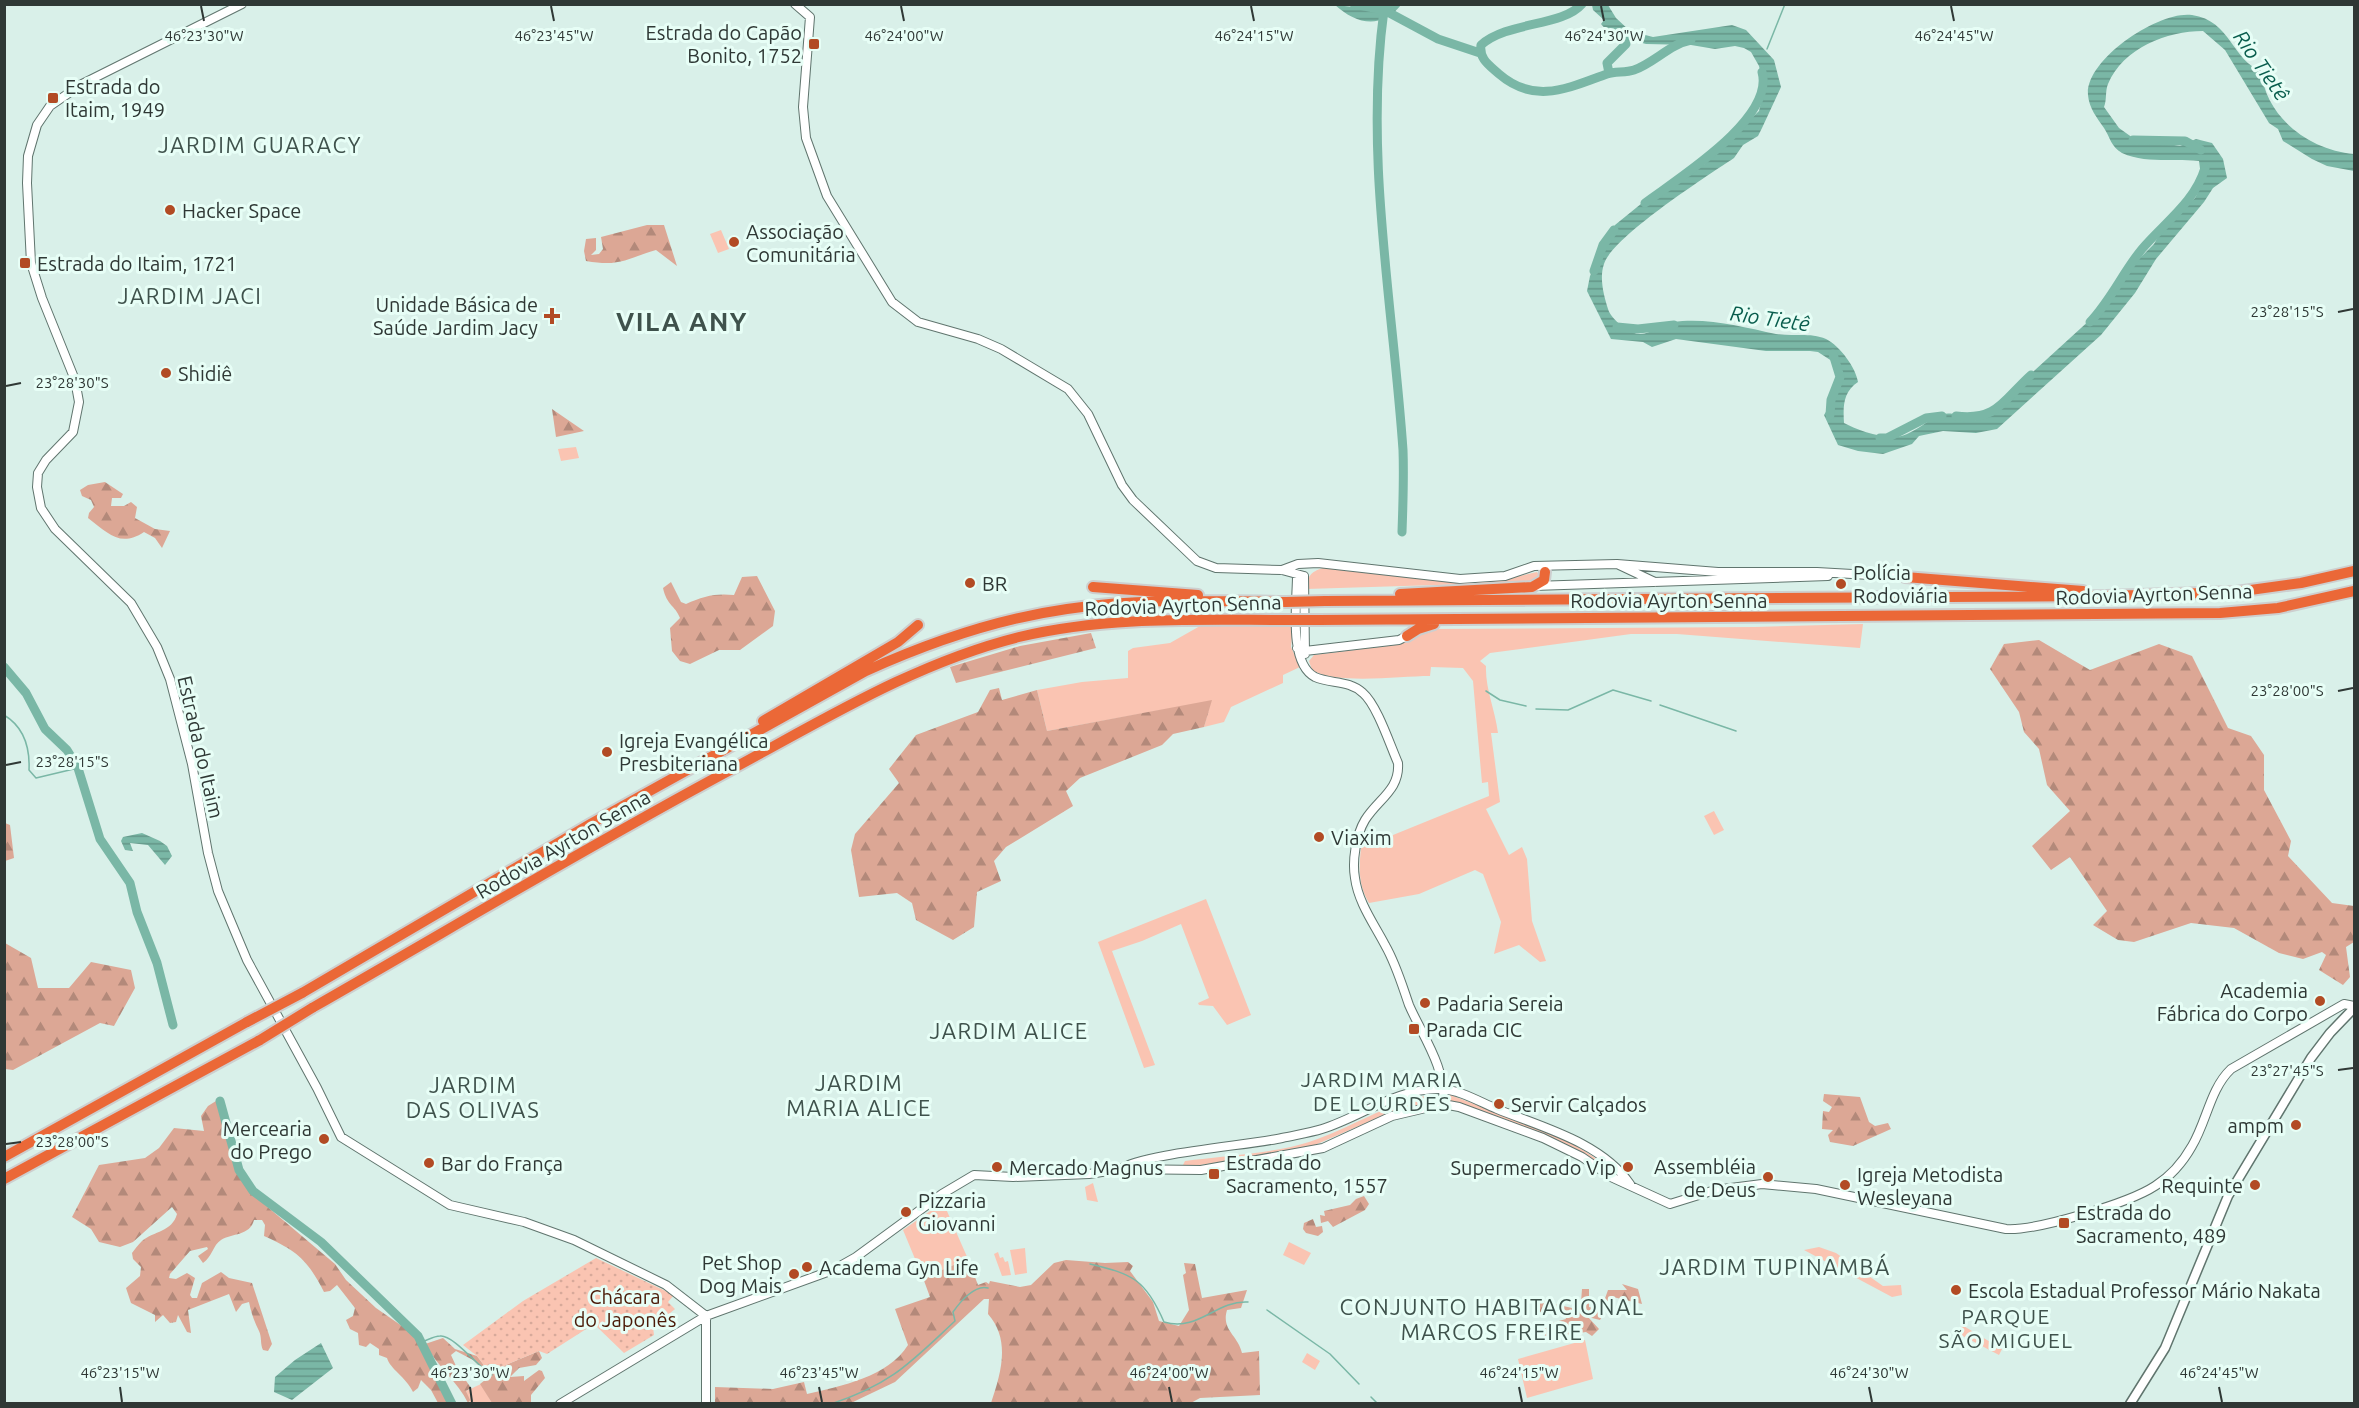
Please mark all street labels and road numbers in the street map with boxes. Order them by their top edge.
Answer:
street label: Rodovia Ayrton Senna [2055,579,2253,609]
street label: Rodovia Ayrton Senna [1570,589,1768,612]
street label: Rodovia Ayrton Senna [1084,590,1282,620]
street label: Estrada do Itaim [173,674,229,820]
street label: Rodovia Ayrton Senna [472,785,654,903]

